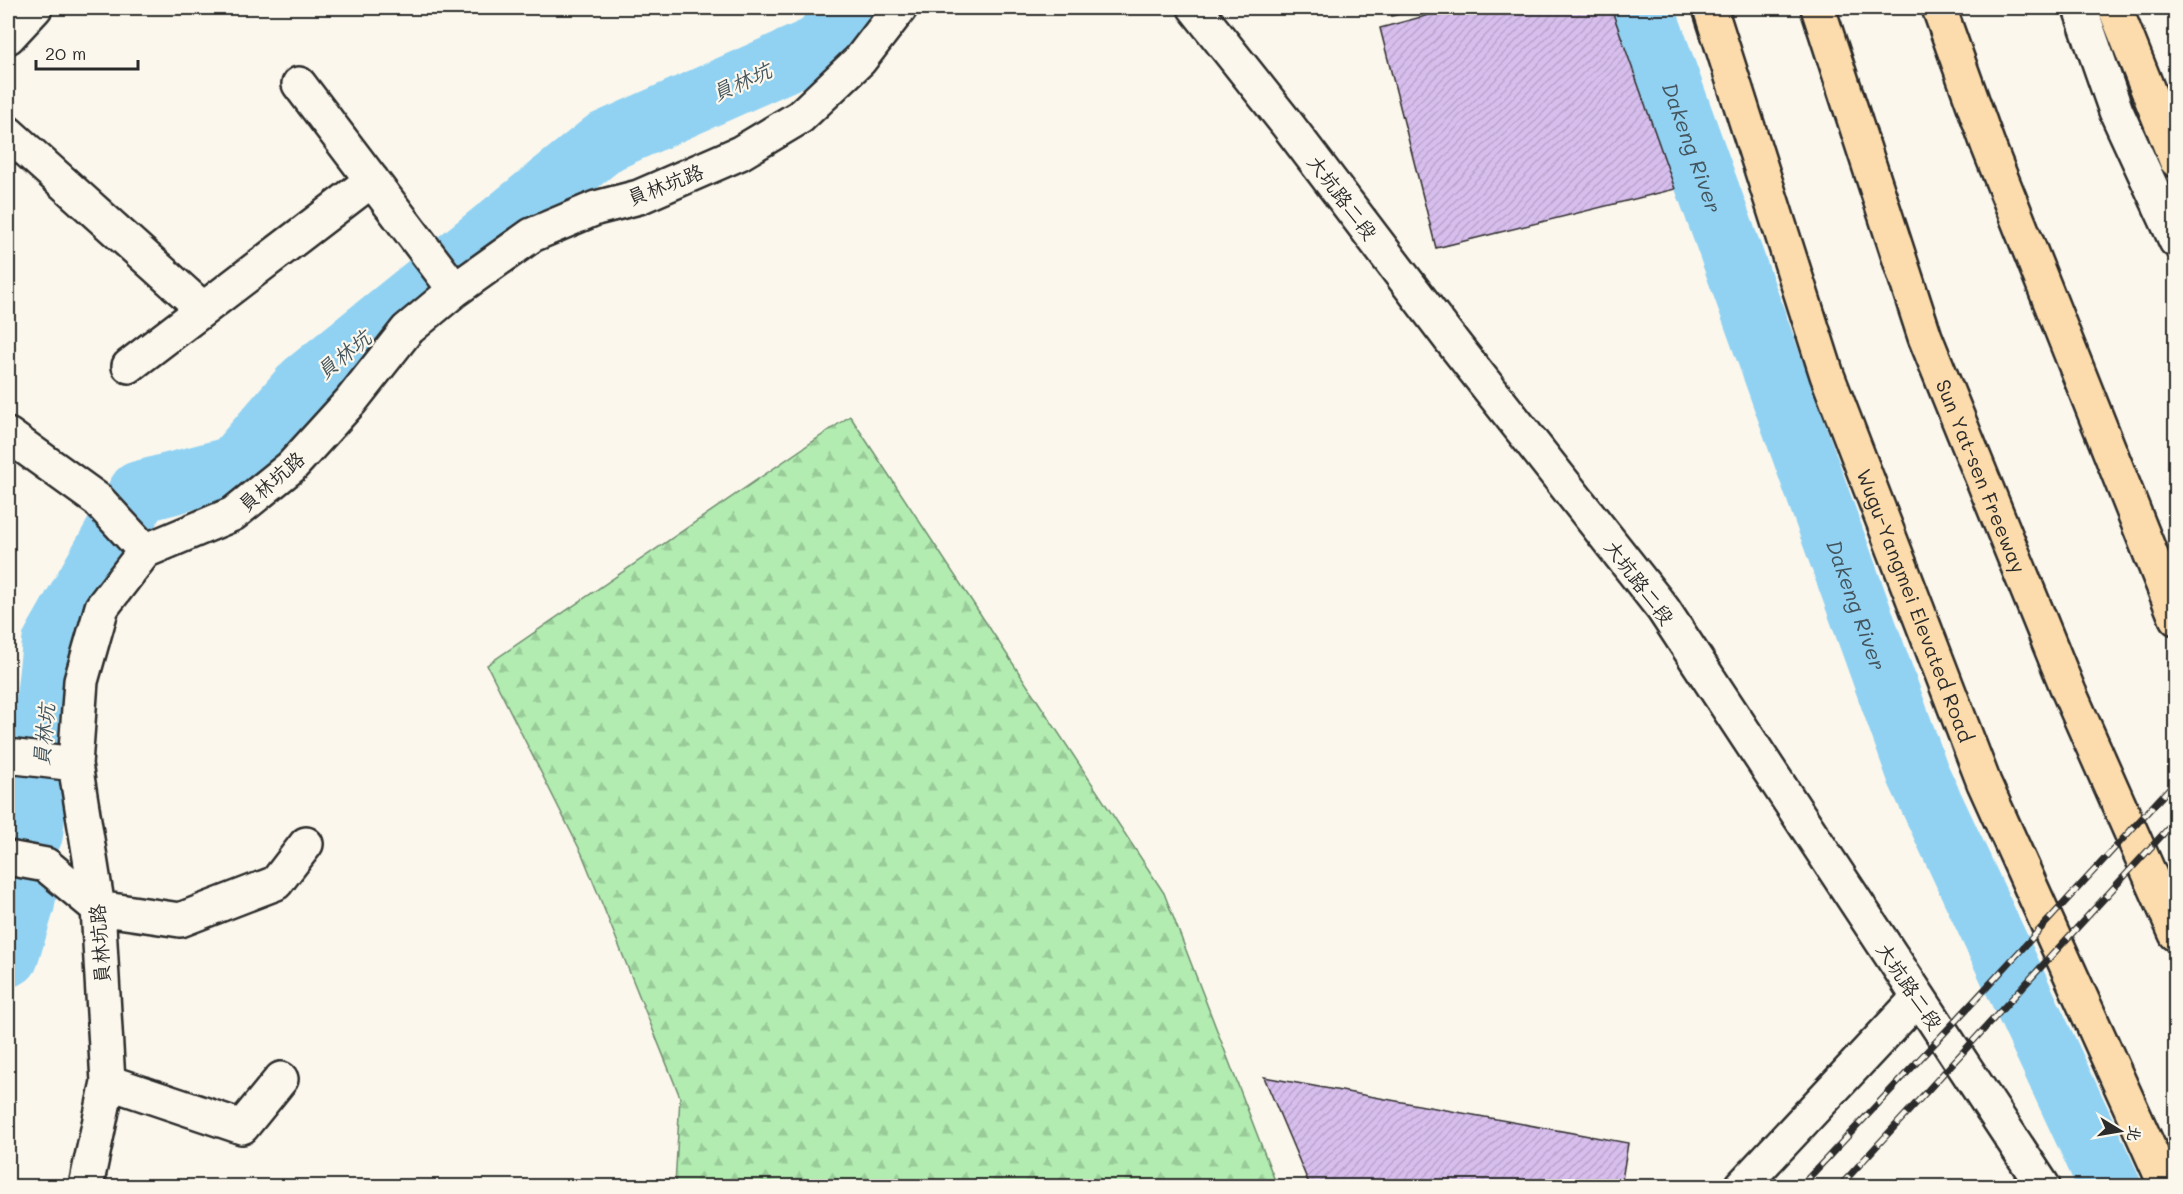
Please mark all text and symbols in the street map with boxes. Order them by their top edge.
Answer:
scale bar [36,33,138,71]
text: 20 m [45,41,86,65]
water label: 員林坑 [707,55,777,106]
water label: Dakeng River [1657,78,1729,216]
street label: 大坑路二段 [1303,149,1383,245]
street label: 員林坑路 [623,157,708,210]
water label: 員林坑 [310,322,378,384]
street label: Sun Yat-sen Freeway [1931,375,2032,577]
street label: 員林坑路 [232,444,310,517]
street label: Wugu-Yangmei Elevated Road [1851,465,1980,746]
street label: 大坑路二段 [1600,534,1680,630]
water label: Dakeng River [1821,536,1893,674]
water label: 員林坑 [26,700,60,768]
street label: 員林坑路 [83,902,115,985]
street label: 大坑路二段 [1871,937,1949,1035]
north arrow [2090,1101,2150,1161]
text: 北 [2123,1124,2147,1144]

